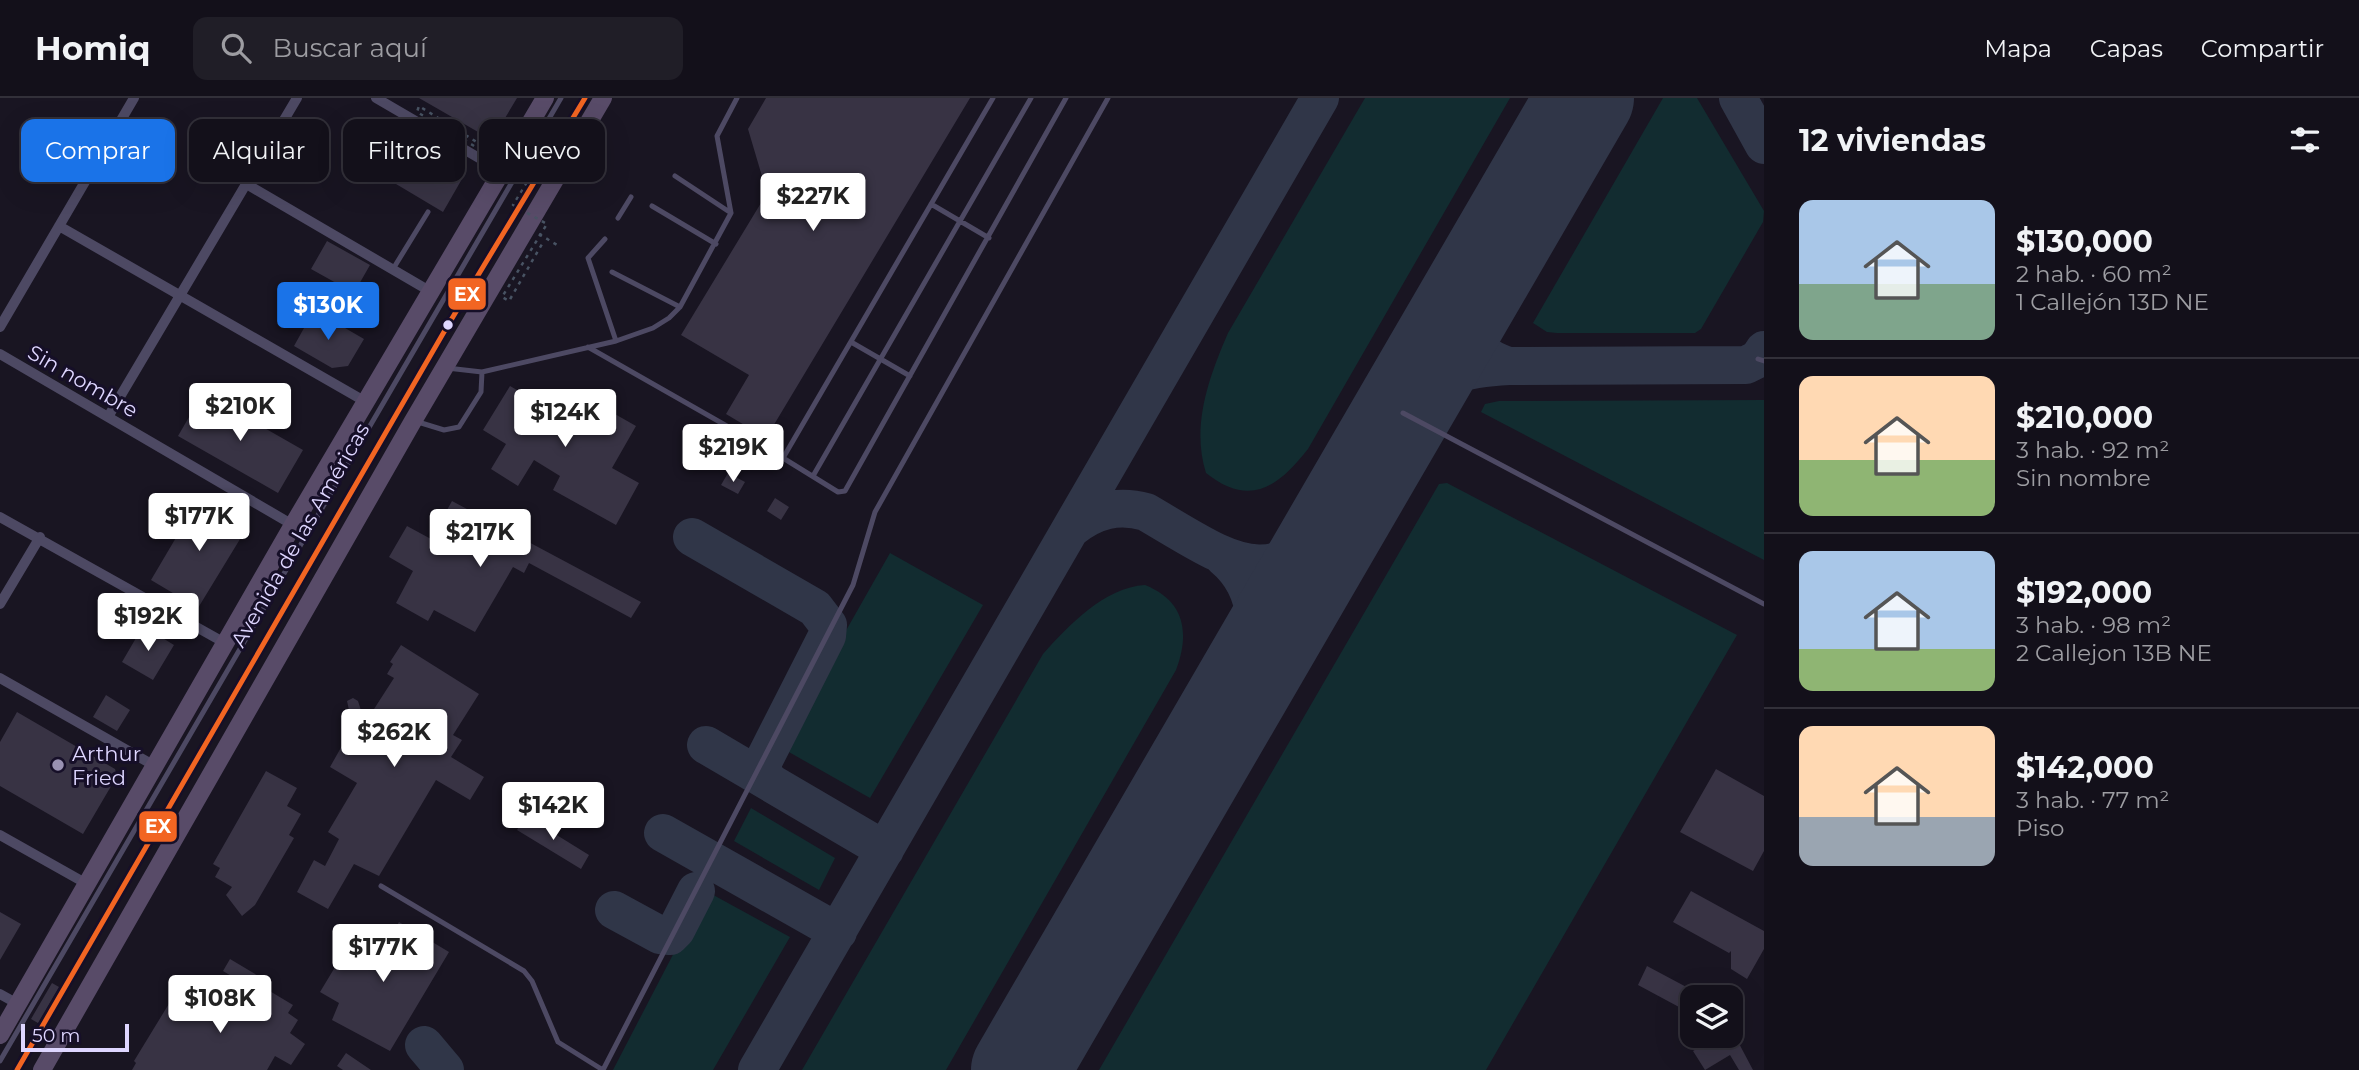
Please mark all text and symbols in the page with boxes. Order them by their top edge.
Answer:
search box [193,17,683,80]
text: Homiq [35,28,151,68]
icon: search [217,29,255,67]
text: Buscar aquí [273,32,427,64]
text: Mapa [1984,34,2052,63]
text: Capas [2090,34,2163,63]
text: Compartir [2201,34,2324,63]
chip: Comprar [21,119,175,182]
chip: Alquilar [189,119,329,182]
chip: Filtros [343,119,465,182]
chip: Nuevo [479,119,605,182]
icon: filters [2286,121,2324,159]
text: 12 viviendas [1799,122,1986,159]
pin: $227K [764,174,862,233]
text: $227K [776,182,850,210]
text: $130,000 [2016,223,2153,260]
icon: home [1855,228,1939,312]
text: 2 hab. · 60 m² [2016,260,2172,288]
line badge: EX [447,277,487,311]
pin: $130K [279,282,377,342]
text: EX [454,283,481,306]
text: 1 Callejón 13D NE [2016,288,2209,316]
text: $130K [293,291,363,319]
unlabelled marker [441,318,455,332]
street label: Sin nombre [23,339,143,423]
pin: $210K [191,384,289,443]
pin: $124K [516,390,614,449]
text: $210K [205,392,275,420]
text: $124K [530,398,600,426]
text: $210,000 [2016,399,2153,436]
icon: home [1855,404,1939,488]
street label: Avenida de las Américas [225,418,375,652]
pin: $219K [684,424,782,484]
text: $219K [699,433,767,461]
text: 3 hab. · 92 m² [2016,436,2169,464]
text: Sin nombre [2016,464,2151,492]
pin: $177K [150,494,248,553]
text: $177K [165,502,234,530]
pin: $217K [431,510,529,569]
text: $217K [446,518,514,546]
text: $192,000 [2016,574,2152,611]
icon: home [1855,579,1939,663]
pin: $192K [99,594,197,653]
text: $192K [114,602,182,630]
text: 3 hab. · 98 m² [2016,611,2171,639]
text: 2 Callejon 13B NE [2016,639,2212,667]
pin: $262K [345,710,443,769]
text: $262K [357,718,431,746]
place label: Arthur Fried [72,741,141,790]
text: $142,000 [2016,749,2154,786]
icon: home [1855,754,1939,838]
marker: Arthur Fried [50,757,66,773]
pin: $142K [504,782,602,842]
text: 3 hab. · 77 m² [2016,786,2170,814]
text: $142K [518,791,588,819]
line badge: EX [138,810,178,843]
text: Piso [2016,814,2064,842]
text: EX [145,815,172,838]
pin: $177K [334,924,432,984]
text: $177K [349,933,418,961]
pin: $108K [171,976,269,1035]
text: $108K [184,984,256,1012]
map controls [1680,985,1743,1048]
button: layers [1680,985,1743,1048]
scale bar [21,1021,130,1053]
text: 50 m [32,1024,80,1047]

